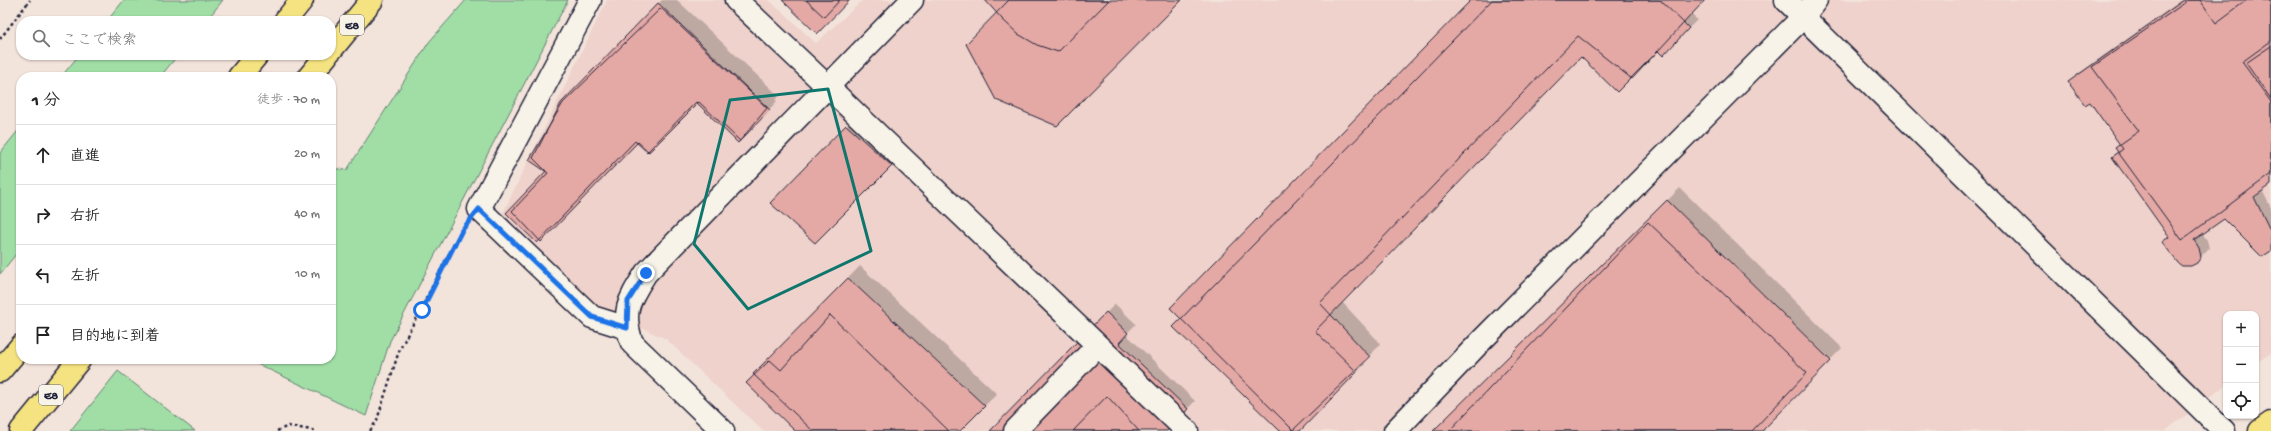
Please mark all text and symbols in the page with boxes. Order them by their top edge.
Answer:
road number: E8 [340,15,364,35]
search box [16,16,336,60]
icon: search [30,27,52,49]
text: ここで検索 [62,32,137,50]
text: 1 分 [32,92,60,112]
text: 徒歩 · 70 m [257,93,320,108]
icon: ahead [32,144,54,166]
text: 20 m [294,147,320,162]
text: 直進 [70,148,100,166]
icon: right [32,204,54,226]
text: 40 m [294,207,320,222]
text: 右折 [70,208,100,226]
icon: left [32,264,54,286]
route end [637,264,655,282]
text: 10 m [295,267,320,282]
text: 左折 [70,268,100,286]
route start [413,301,431,319]
map controls [2223,311,2259,419]
button: + [2223,311,2259,347]
icon: arrive [32,324,54,346]
text: 目的地に到着 [70,328,160,346]
button: − [2223,347,2259,383]
button: locate [2223,383,2259,419]
road number: E8 [39,385,63,405]

